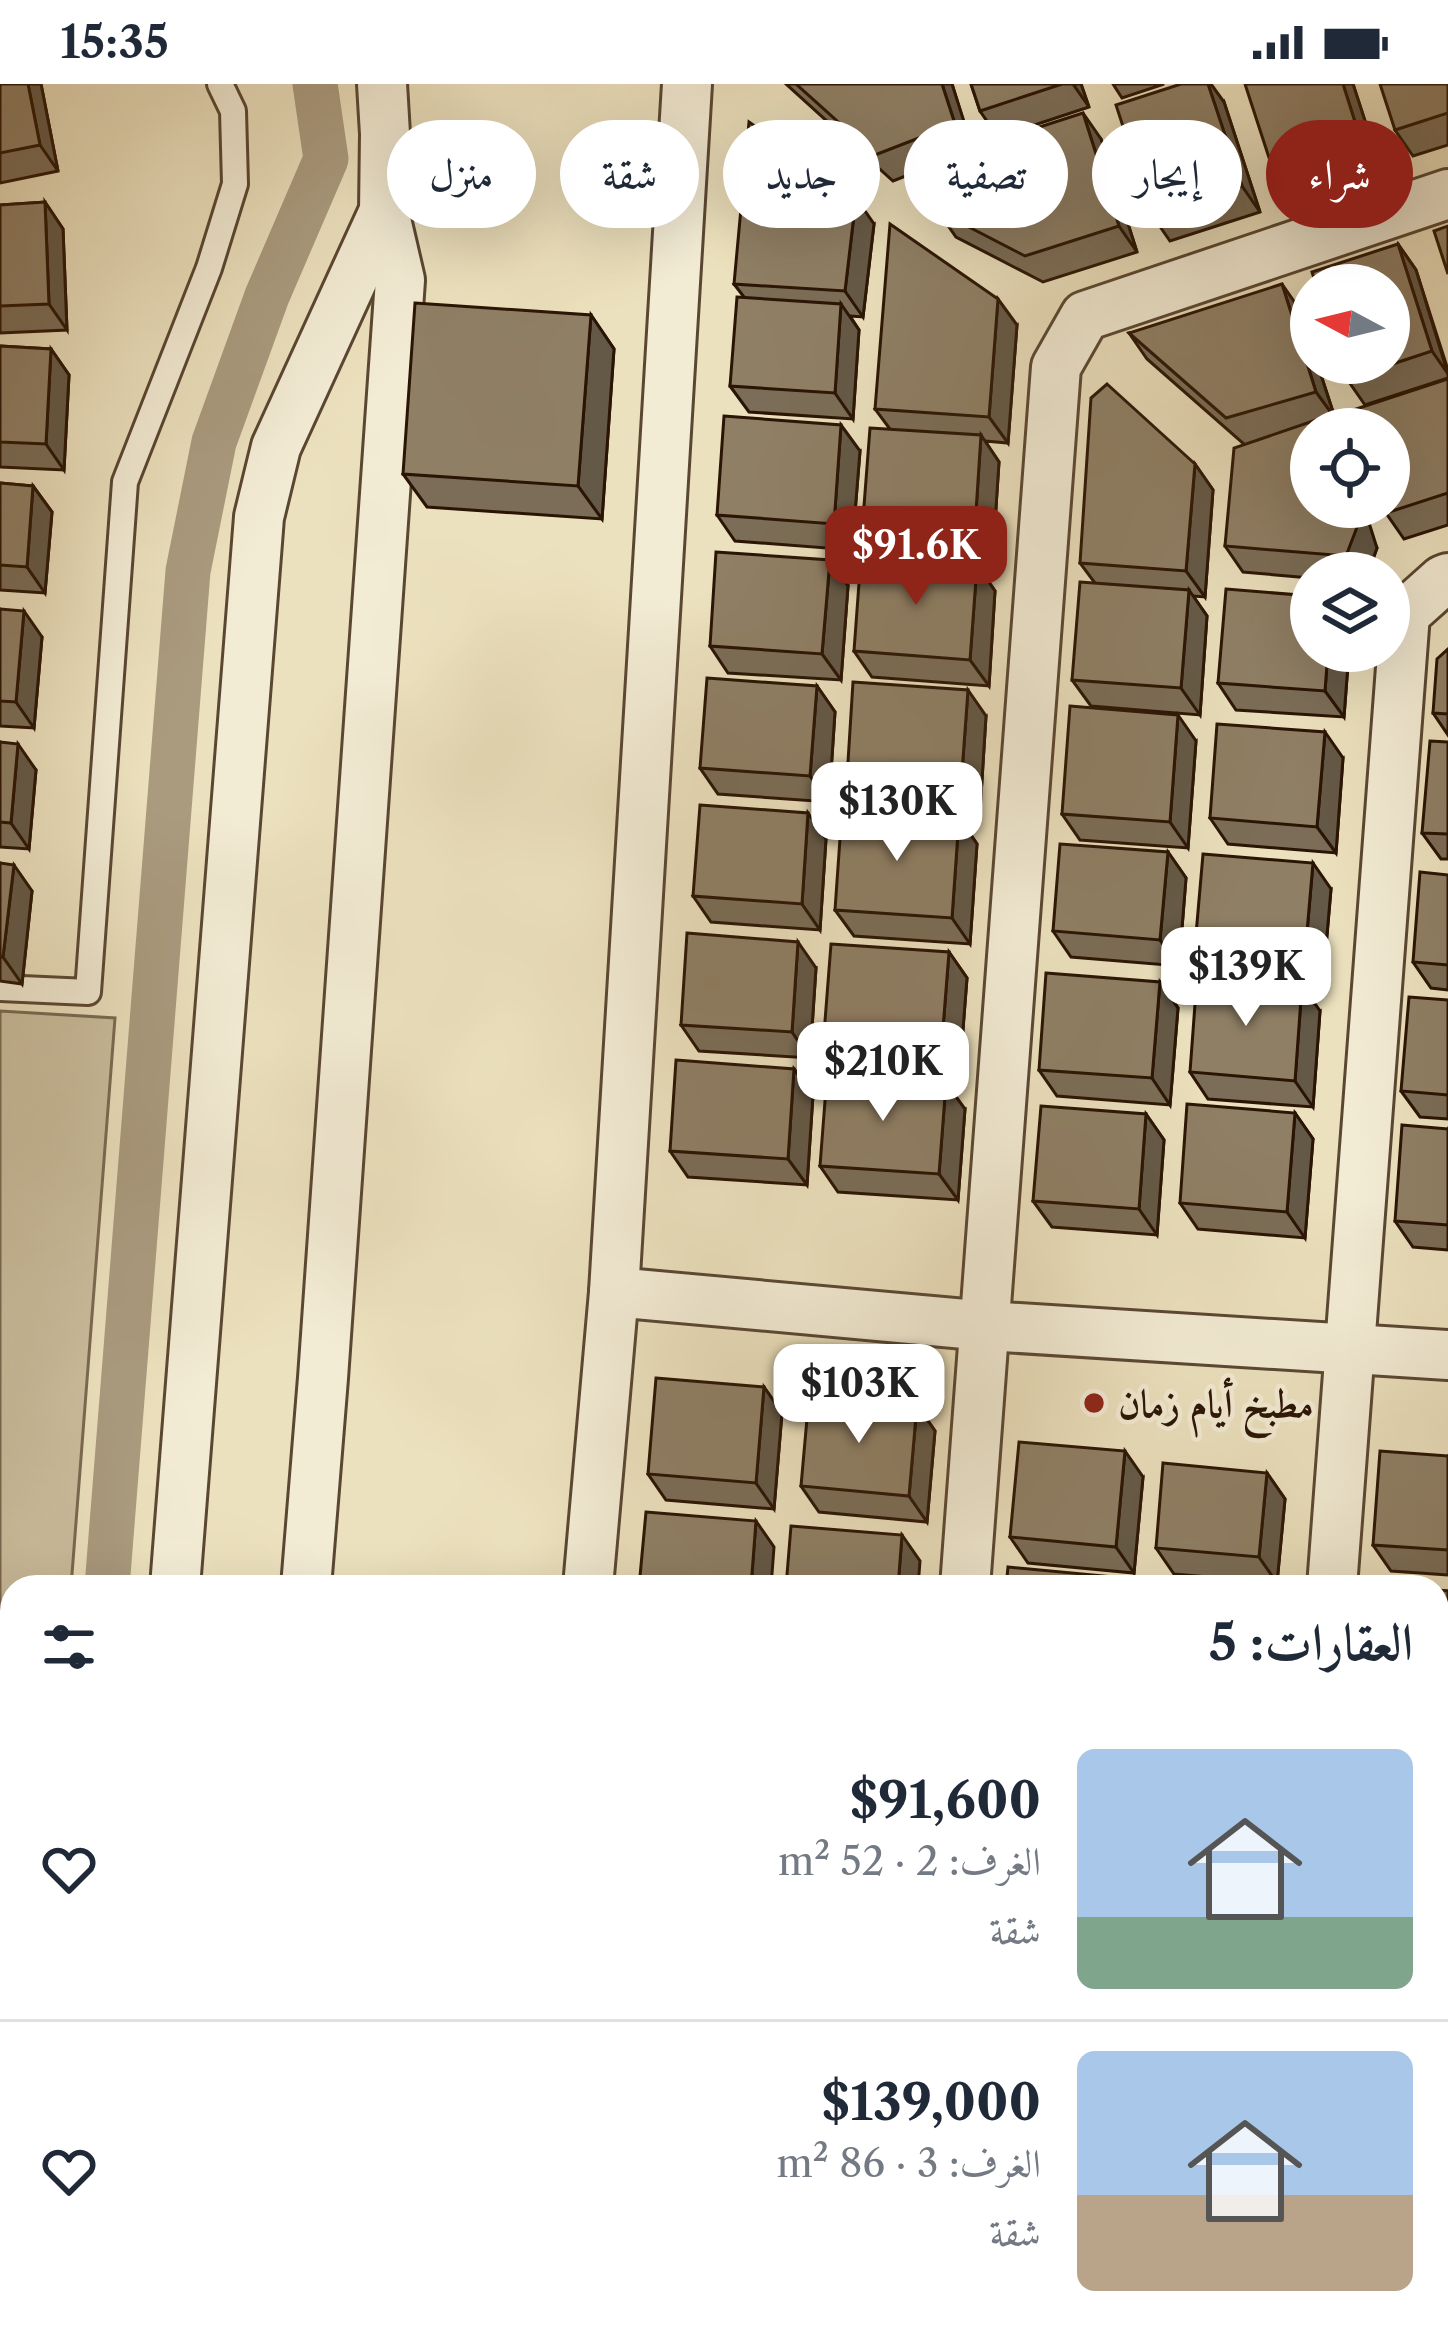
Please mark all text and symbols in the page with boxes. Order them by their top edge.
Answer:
text: 15:35 [60,14,169,70]
chip: منزل [387,120,536,228]
chip: شقة [560,120,699,228]
chip: جديد [723,120,880,228]
chip: تصفية [904,120,1068,228]
chip: إيجار [1092,120,1242,228]
chip: شراء [1266,120,1413,228]
north arrow [1290,264,1410,384]
map controls [1290,264,1410,672]
button: locate [1290,408,1410,528]
pin: $91.6K [818,506,1014,608]
text: $91.6K [852,521,980,569]
button: layers [1290,552,1410,672]
pin: $130K [813,762,981,864]
text: $130K [838,777,956,825]
pin: $139K [1162,927,1330,1029]
text: $139K [1188,942,1304,990]
pin: $210K [799,1022,967,1124]
text: $210K [824,1037,942,1085]
pin: $103K [775,1344,943,1446]
text: $103K [800,1359,918,1407]
place label: مطبخ أيام زمان [1118,1377,1314,1440]
marker: مطبخ أيام زمان [1081,1390,1107,1416]
text: العقارات: 5 [1209,1611,1413,1673]
icon: filters [36,1614,102,1680]
text: $91,600 [850,1769,1041,1831]
icon: home [1173,1797,1317,1941]
icon: heart [36,1836,102,1902]
text: الغرف: 2 · 52 m² [778,1837,1041,1885]
text: شقة [989,1906,1041,1954]
text: $139,000 [822,2071,1041,2133]
icon: home [1173,2099,1317,2243]
icon: heart [36,2138,102,2204]
text: الغرف: 3 · 86 m² [777,2139,1041,2187]
text: شقة [989,2208,1041,2256]

